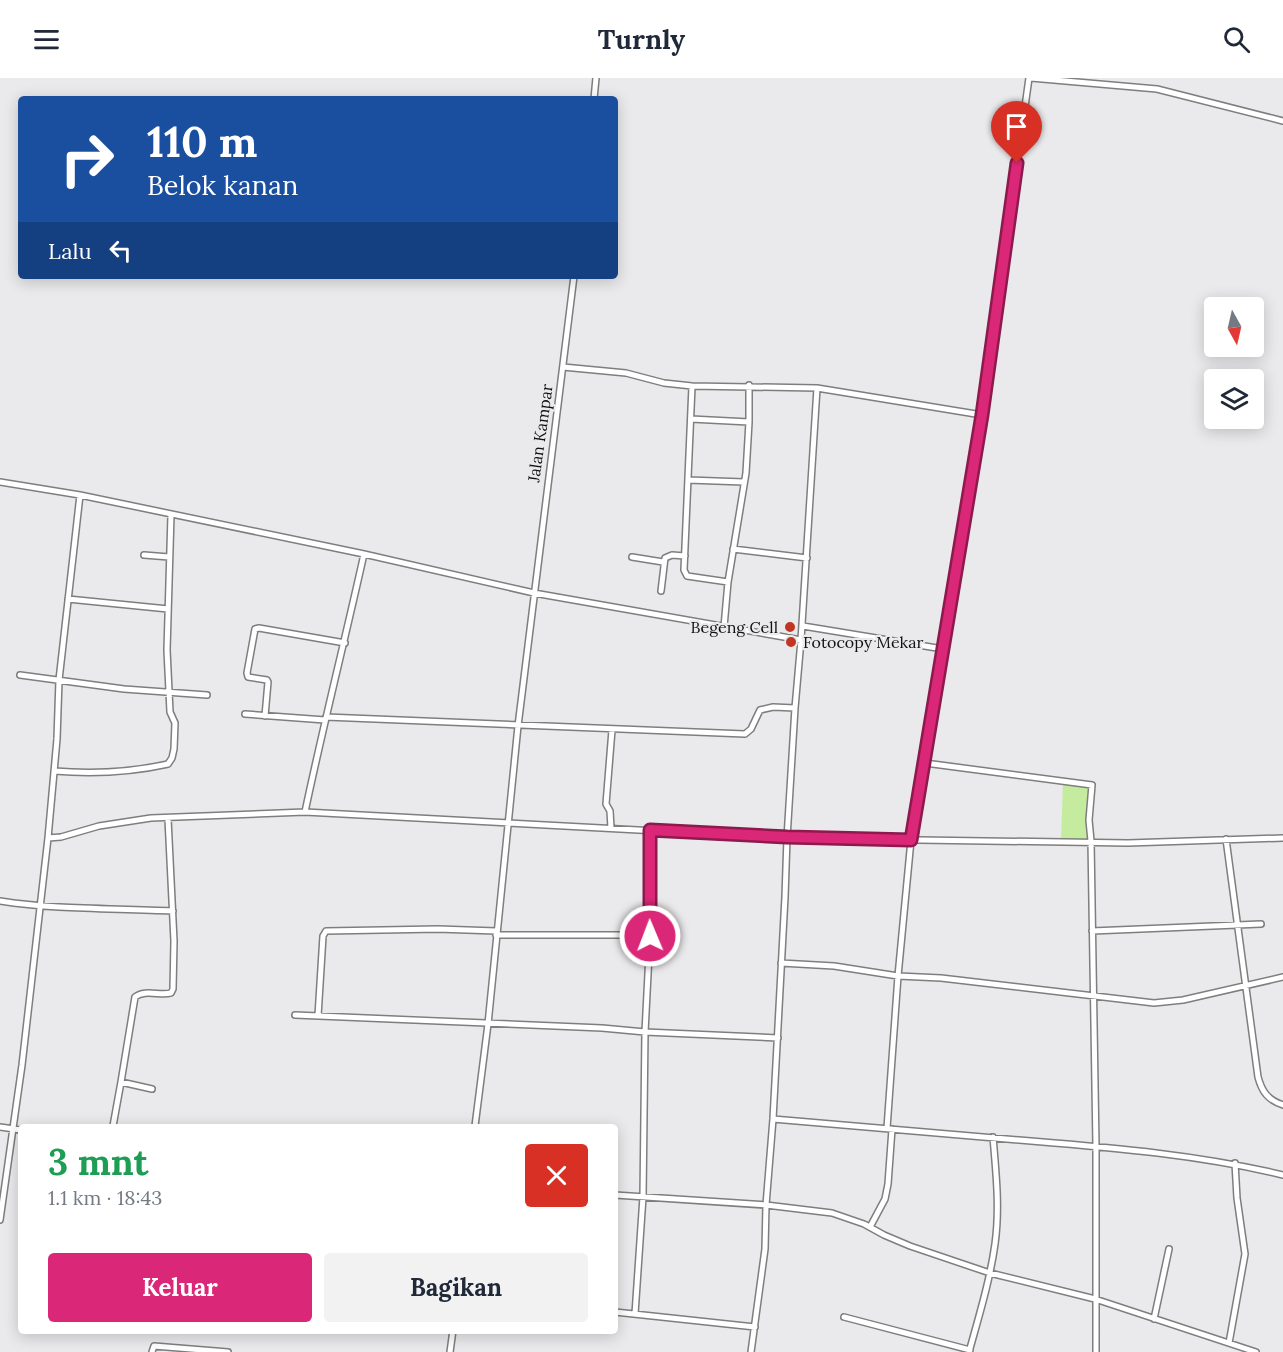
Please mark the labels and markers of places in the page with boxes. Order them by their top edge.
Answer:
pin [991,101,1042,163]
place label: Begeng Cell [691,617,778,637]
marker: Begeng Cell [783,620,797,634]
place label: Fotocopy Mekar [803,632,923,652]
marker: Fotocopy Mekar [784,635,798,649]

